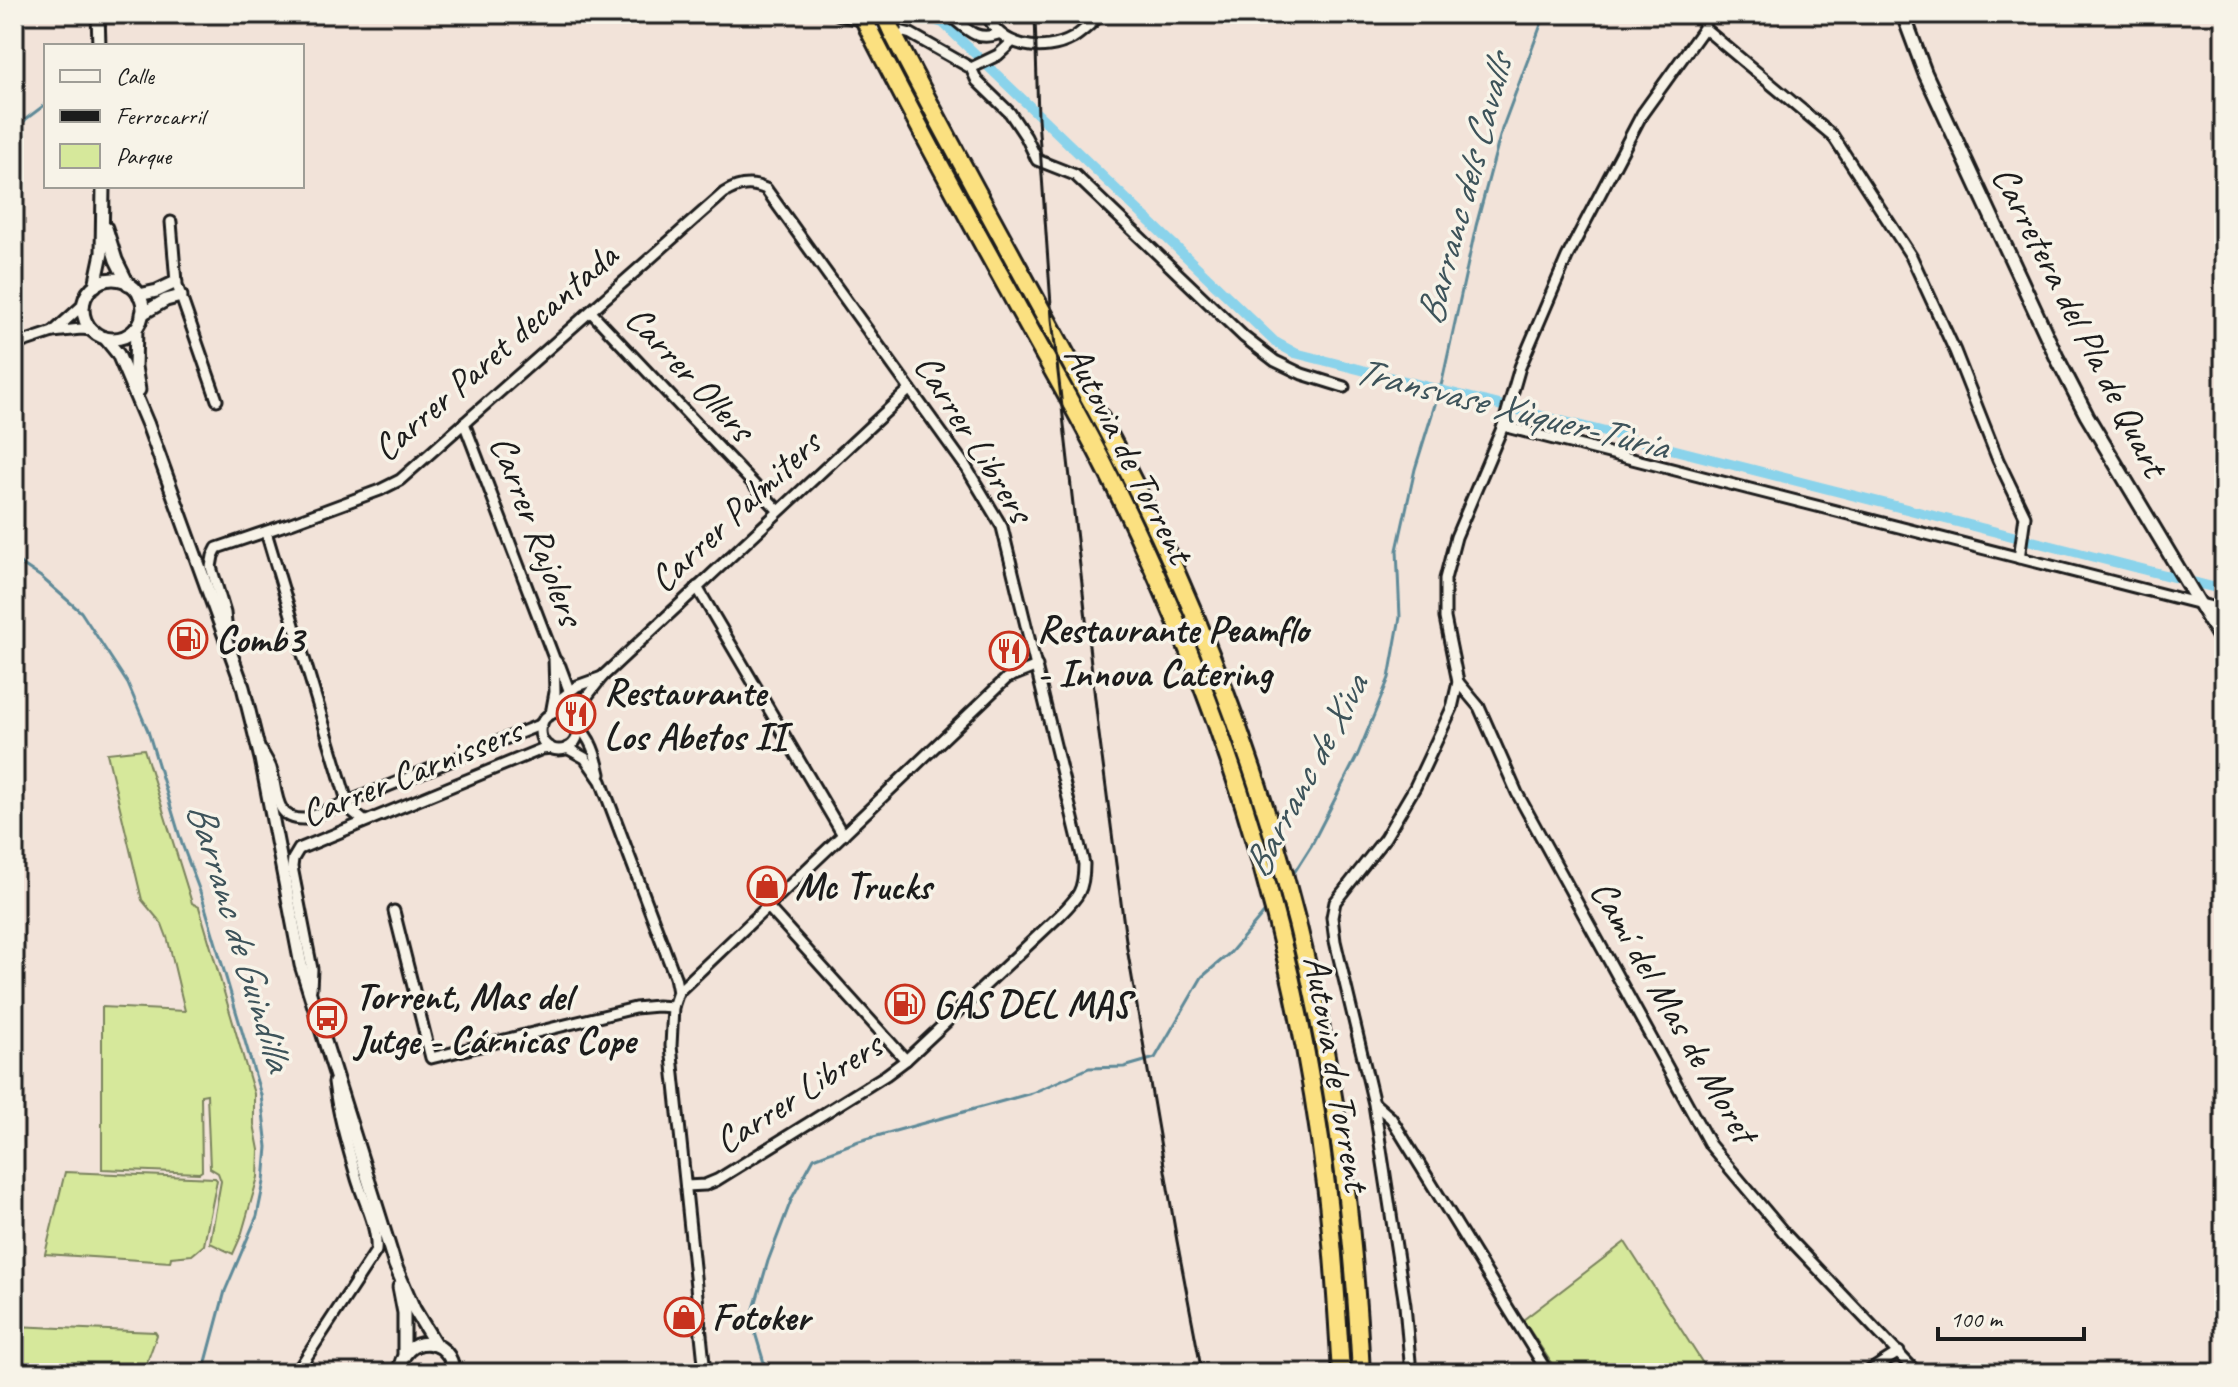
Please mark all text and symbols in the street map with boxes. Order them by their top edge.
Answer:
legend [44,44,304,188]
water label: Barranc dels Cavalls [1404,44,1526,330]
text: Calle [116,61,156,91]
text: Ferrocarril [116,101,209,131]
text: Parque [116,141,173,171]
street label: Carretera del Pla de Quart [1981,158,2180,487]
street label: Carrer Paret decantada [363,231,629,471]
street label: Carrer Ollers [615,295,767,454]
street label: Autovia de Torrent [1054,337,1205,574]
street label: Carrer Librers [904,345,1046,534]
water label: Transvase Xùquer-Tùria [1349,345,1677,472]
street label: Carrer Palmiters [640,418,833,602]
street label: Carrer Rajolers [479,429,596,635]
place label: Restaurante Peamflo - Innova Catering [1037,606,1312,697]
place label: Comb3 [216,616,307,663]
fuel station icon: Comb3 [167,618,209,660]
restaurant icon: Restaurante Peamflo - Innova Catering [988,630,1030,672]
water label: Barranc de Xiva [1231,663,1381,886]
place label: Restaurante Los Abetos II [604,669,794,760]
restaurant icon: Restaurante Los Abetos II [555,693,597,735]
street label: Carrer Carnissers [294,705,531,838]
water label: Barranc de Guindilla [176,796,305,1079]
place label: Mc Trucks [795,863,935,910]
shop icon: Mc Trucks [746,865,788,907]
street label: Camí del Mas de Moret [1580,871,1771,1155]
street label: Autovia de Torrent [1293,952,1381,1198]
place label: Torrent, Mas del Jutge - Cárnicas Cope [352,973,638,1064]
place label: GAS DEL MAS [933,981,1136,1028]
fuel station icon: GAS DEL MAS [884,983,926,1025]
bus stop icon: Torrent, Mas del Jutge - Cárnicas Cope [306,997,348,1039]
street label: Carrer Librers [706,1019,894,1164]
scale bar [1938,1291,2084,1341]
place label: Fotoker [712,1294,814,1341]
shop icon: Fotoker [663,1296,705,1338]
text: 100 m [1950,1304,2004,1334]

